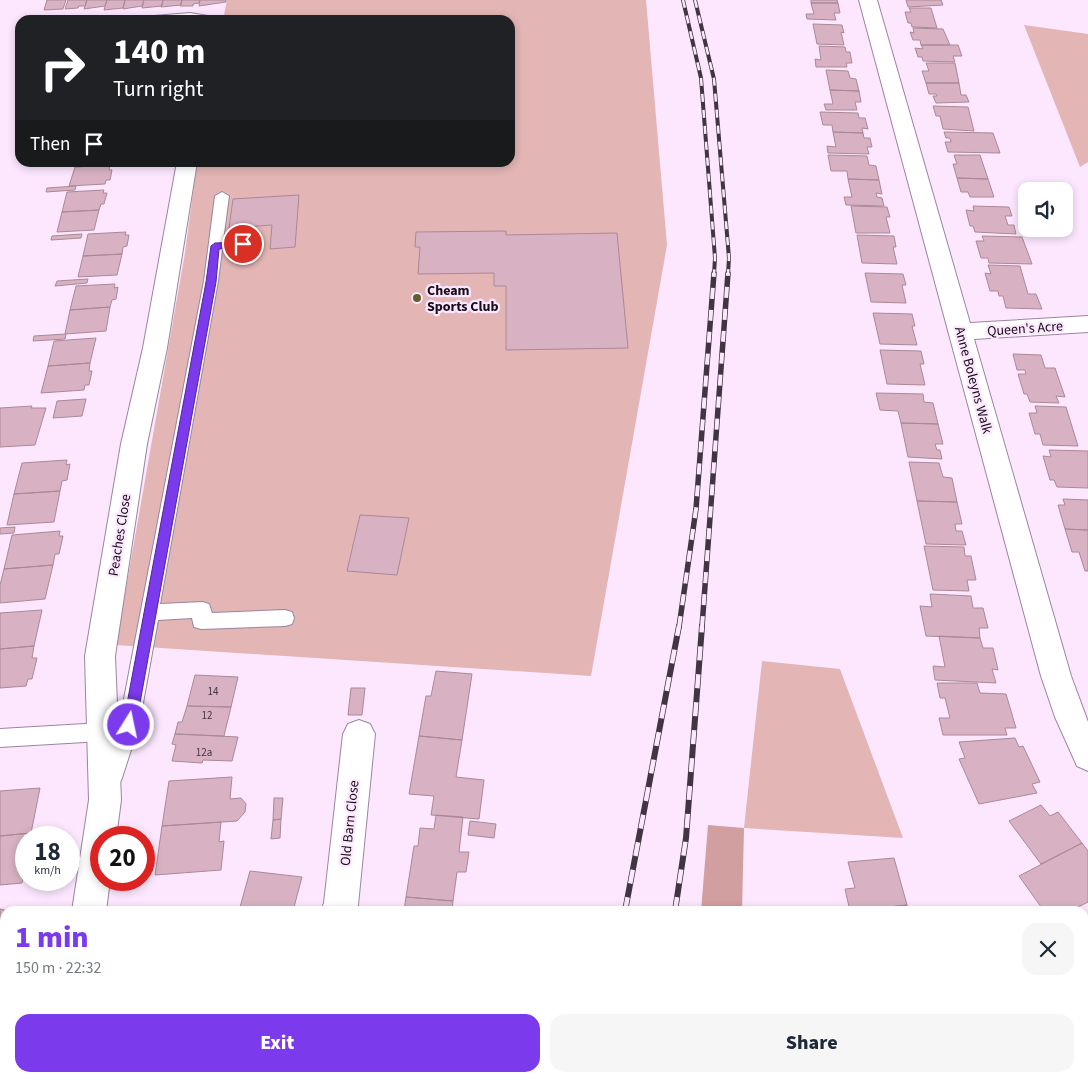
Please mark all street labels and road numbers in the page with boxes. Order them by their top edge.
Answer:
street label: Queen's Acre [986,316,1064,342]
street label: Anne Boleyns Walk [949,324,997,436]
street label: Peaches Close [104,493,136,578]
street label: Old Barn Close [336,779,364,867]

